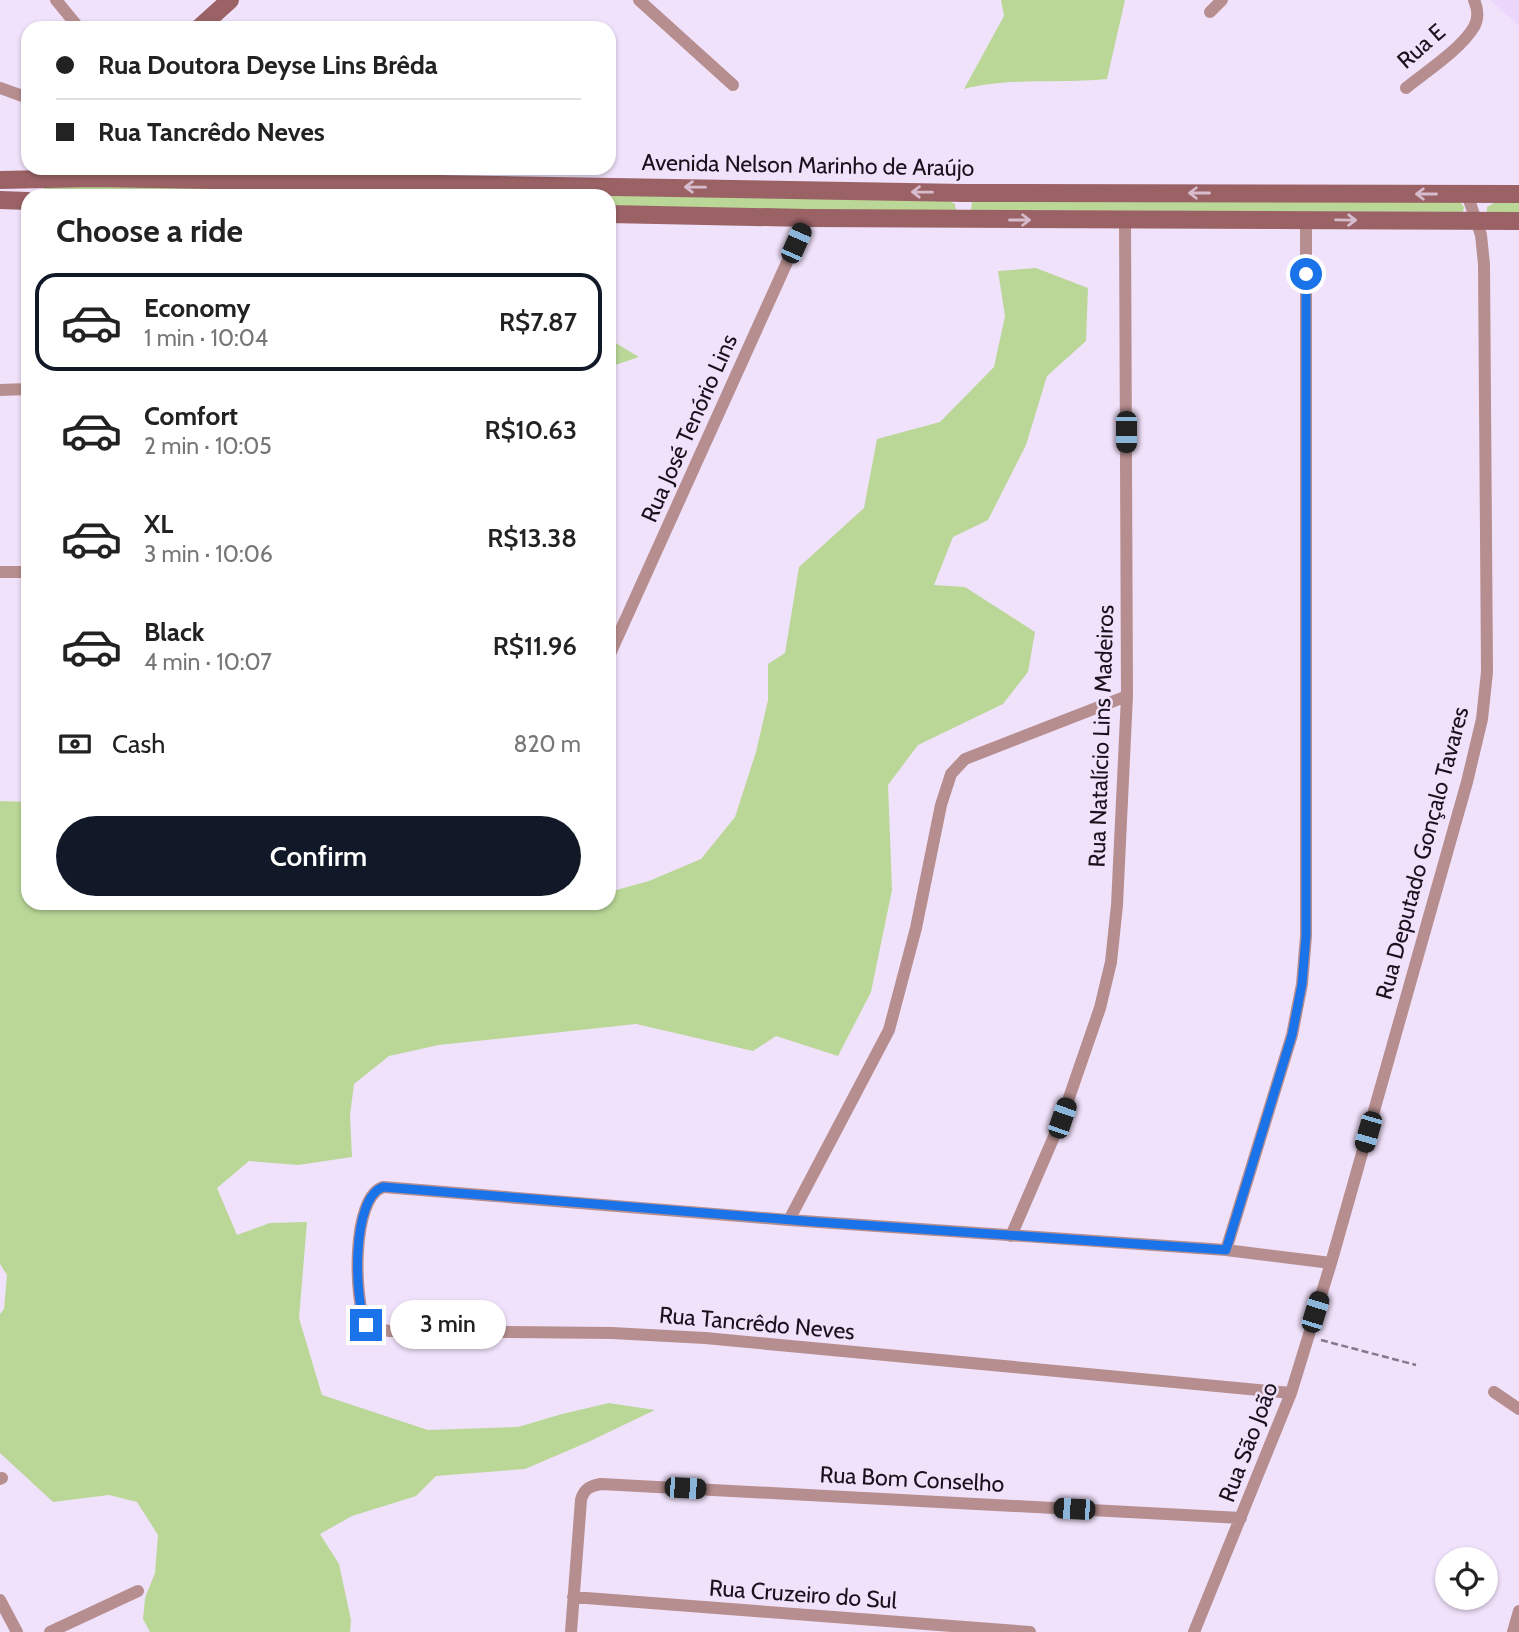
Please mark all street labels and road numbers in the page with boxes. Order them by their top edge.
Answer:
street label: Rua E [1391,18,1451,74]
street label: Avenida Nelson Marinho de Araújo [641,148,975,182]
street label: Rua José Tenório Lins [635,330,743,526]
street label: Rua Natalício Lins Madeiros [1082,604,1120,868]
street label: Rua Deputado Gonçalo Tavares [1369,704,1475,1002]
street label: Rua Tancrêdo Neves [658,1300,856,1346]
street label: Rua São João [1212,1378,1284,1506]
street label: Rua Bom Conselho [819,1460,1005,1498]
street label: Rua Cruzeiro do Sul [708,1573,899,1615]

